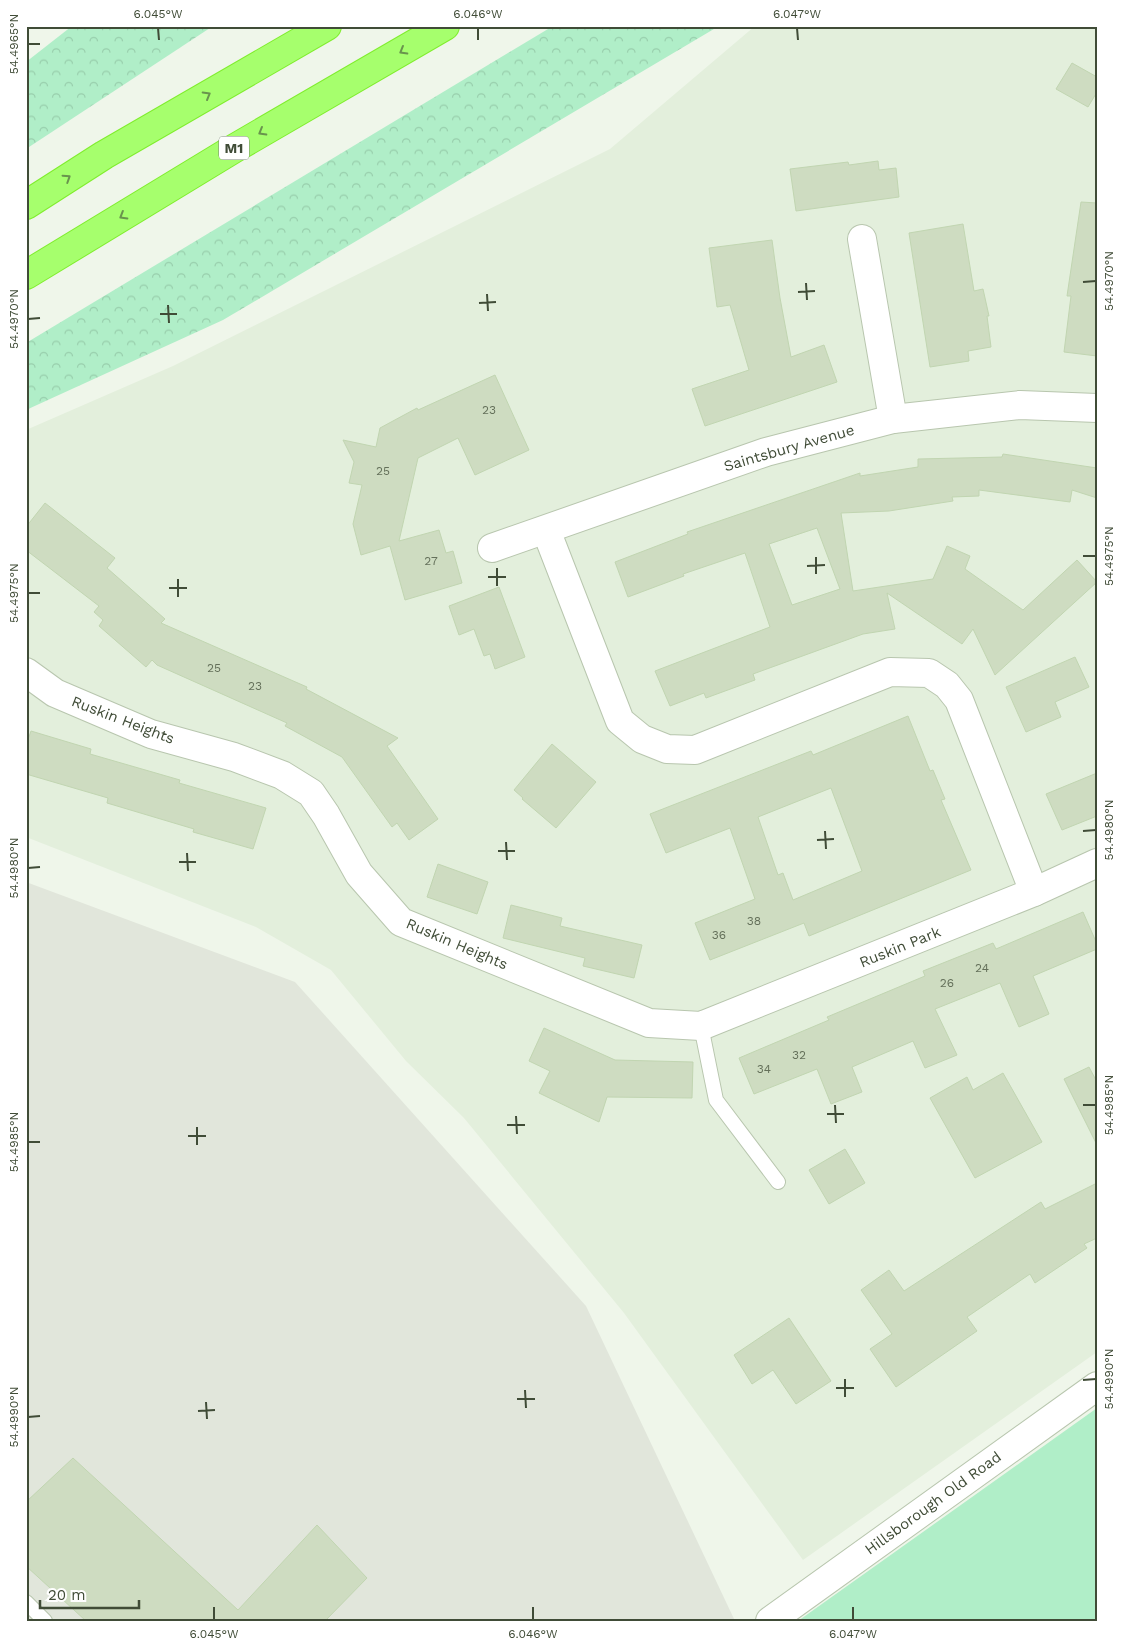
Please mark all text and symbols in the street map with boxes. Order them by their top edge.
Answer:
text: 6.045°W [133,7,183,21]
text: 6.046°W [453,7,503,21]
text: 6.047°W [773,7,822,21]
text: 54.4965°N [7,14,21,74]
one-way arrow [399,44,408,54]
one-way arrow [202,92,211,102]
one-way arrow [259,126,268,136]
road number: M1 [219,136,249,160]
one-way arrow [62,175,71,185]
one-way arrow [119,209,128,219]
text: 54.4970°N [1102,251,1116,311]
text: 54.4970°N [7,289,21,349]
house number: 23 [482,403,496,417]
street label: Saintsbury Avenue [722,421,856,475]
house number: 25 [376,464,390,478]
text: 54.4975°N [1102,526,1116,586]
house number: 27 [424,554,438,568]
text: 54.4975°N [7,563,21,623]
house number: 25 [207,661,221,675]
house number: 23 [248,679,262,693]
street label: Ruskin Heights [69,692,177,748]
text: 54.4980°N [1102,799,1116,861]
text: 54.4980°N [7,837,21,899]
street label: Ruskin Heights [403,914,511,974]
house number: 38 [747,914,761,928]
street label: Ruskin Park [857,922,944,971]
house number: 36 [712,928,726,942]
house number: 24 [975,961,989,975]
house number: 26 [940,976,954,990]
house number: 32 [792,1048,806,1062]
house number: 34 [757,1062,771,1076]
text: 54.4985°N [1102,1075,1116,1135]
text: 54.4985°N [7,1112,21,1172]
text: 54.4990°N [1102,1348,1116,1410]
text: 54.4990°N [7,1386,21,1448]
street label: Hillsborough Old Road [861,1448,1005,1558]
scale bar [40,1577,139,1609]
text: 20 m [48,1586,86,1604]
text: 6.045°W [189,1627,239,1641]
text: 6.046°W [508,1627,558,1641]
text: 6.047°W [829,1627,878,1641]

